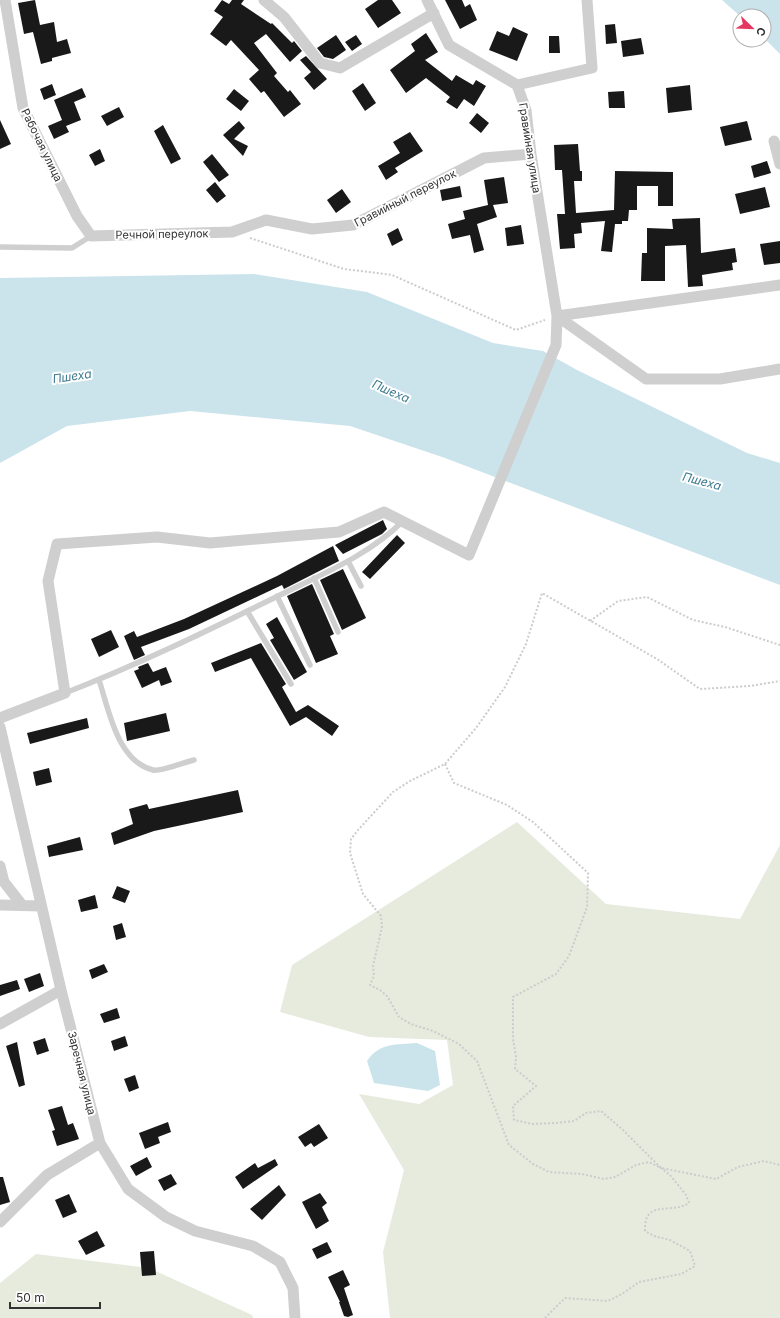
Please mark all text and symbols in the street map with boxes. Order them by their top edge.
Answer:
north arrow [732,8,772,48]
text: С [753,25,769,38]
street label: Гравийная улица [516,102,544,194]
street label: Рабочая улица [18,106,66,184]
street label: Гравийный переулок [352,166,458,230]
street label: Речной переулок [115,226,209,242]
water label: Пшеха [51,366,93,386]
water label: Пшеха [370,376,412,406]
water label: Пшеха [681,469,723,493]
street label: Заречная улица [65,1030,99,1116]
scale bar [10,1284,100,1310]
text: 50 m [16,1290,45,1305]

